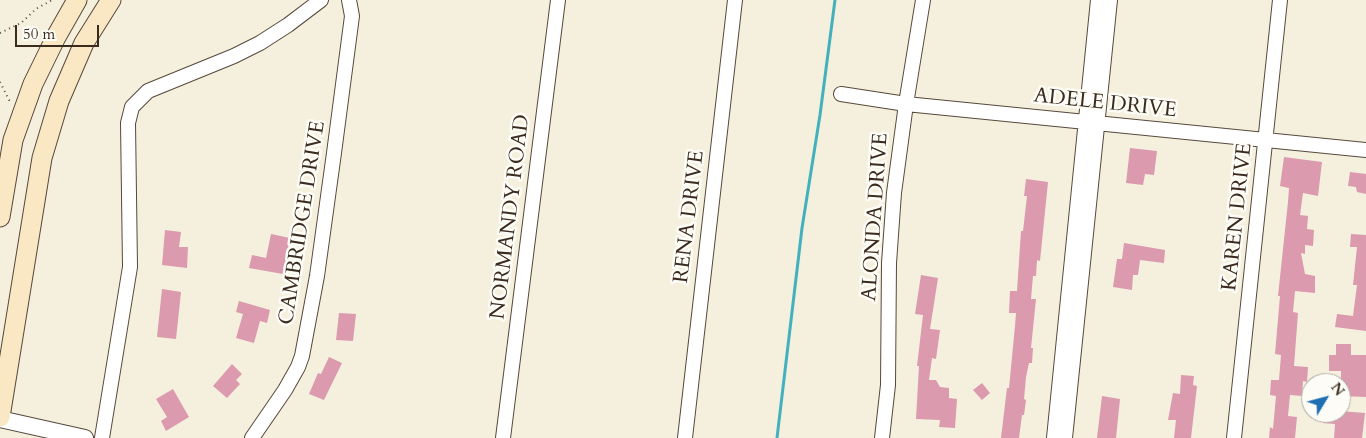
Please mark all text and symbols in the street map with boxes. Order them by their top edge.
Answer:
scale bar [18,15,101,47]
text: 50 m [23,24,55,44]
street label: ADELE DRIVE [1032,84,1178,124]
street label: NORMANDY ROAD [486,113,536,321]
street label: CAMBRIDGE DRIVE [274,119,332,327]
street label: ALONDA DRIVE [858,132,894,302]
street label: KAREN DRIVE [1218,142,1258,292]
street label: RENA DRIVE [669,149,711,285]
north arrow [1301,373,1351,423]
text: N [1326,379,1349,400]

